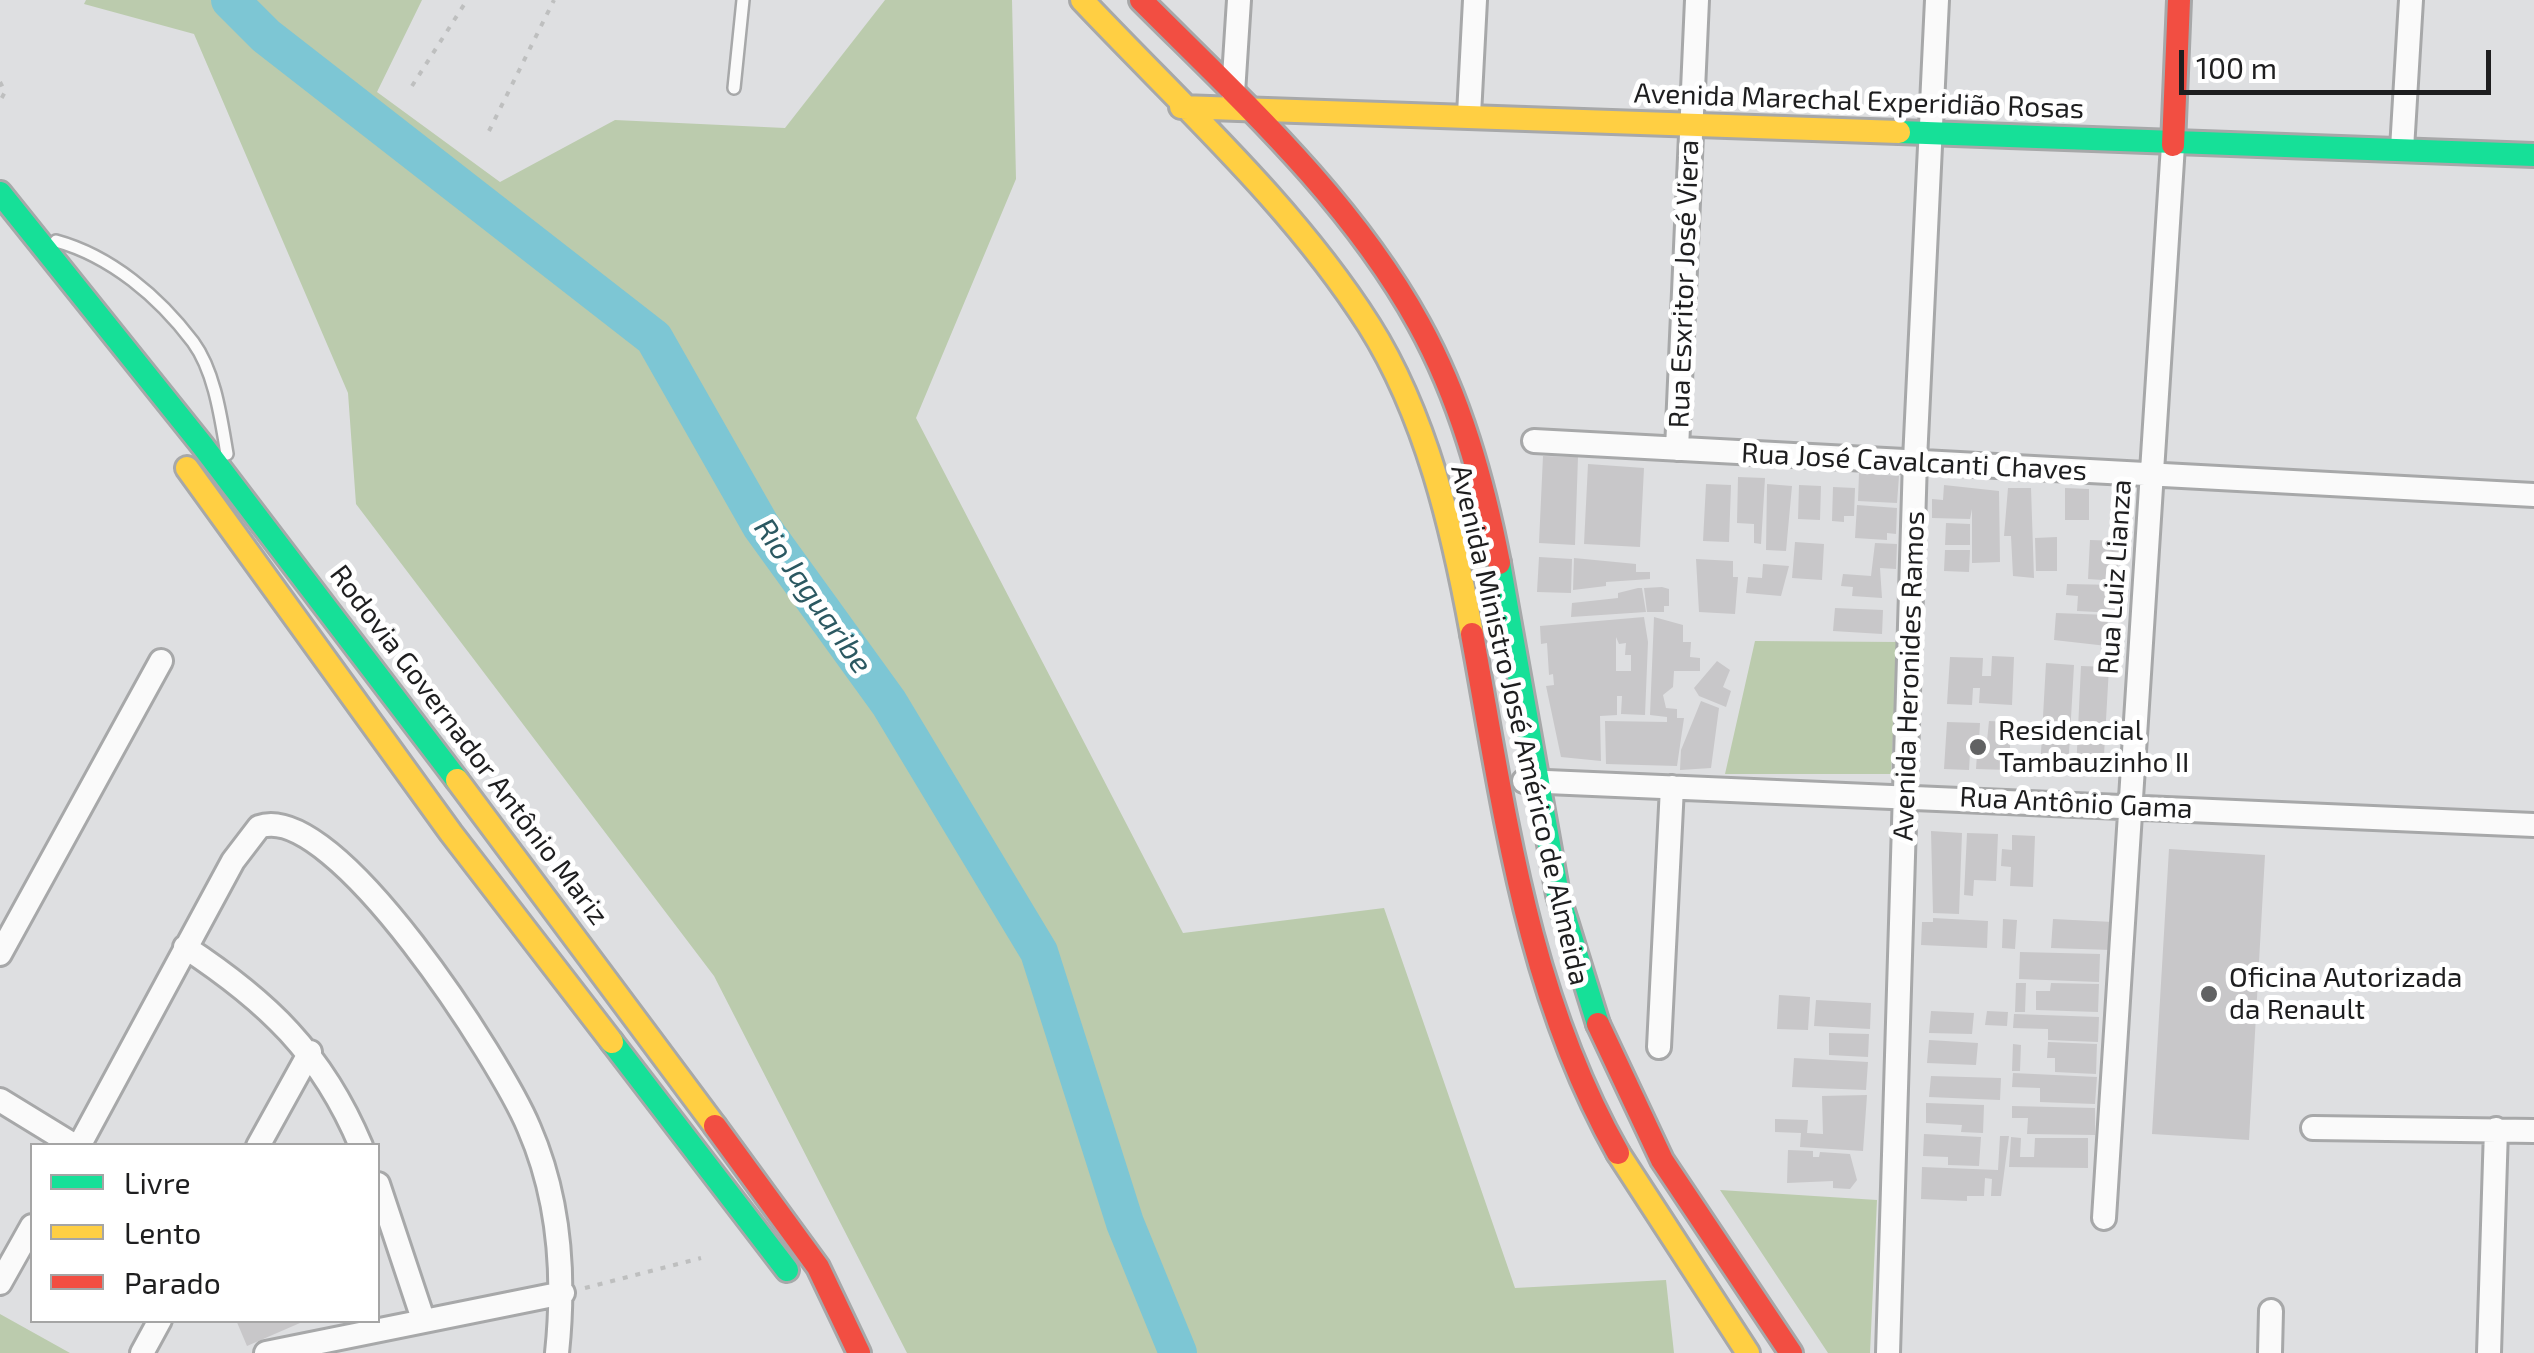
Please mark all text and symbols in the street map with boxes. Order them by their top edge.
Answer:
scale bar [2184,30,2496,92]
text: 100 m [2196,49,2277,85]
street label: Avenida Marechal Experidião Rosas [1633,76,2085,126]
street label: Rua Esxritor José Viera [1662,139,1706,429]
street label: Rua José Cavalcanti Chaves [1740,436,2088,488]
street label: Avenida Ministro José Américo de Almeida [1444,462,1596,988]
street label: Rua Luiz Lianza [2091,478,2139,676]
street label: Avenida Heronides Ramos [1886,510,1932,842]
water label: Rio Jaguaribe [746,512,880,680]
street label: Rodovia Governador Antônio Mariz [323,559,615,931]
place label: Residencial Tambauzinho II [1998,714,2189,780]
marker: Residencial Tambauzinho II [1967,736,1989,758]
street label: Rua Antônio Gama [1959,780,2193,826]
place label: Oficina Autorizada da Renault [2229,961,2462,1027]
marker: Oficina Autorizada da Renault [2198,983,2220,1005]
legend [30,1143,380,1323]
text: Livre [124,1164,191,1200]
text: Lento [124,1214,201,1250]
text: Parado [124,1264,221,1300]

